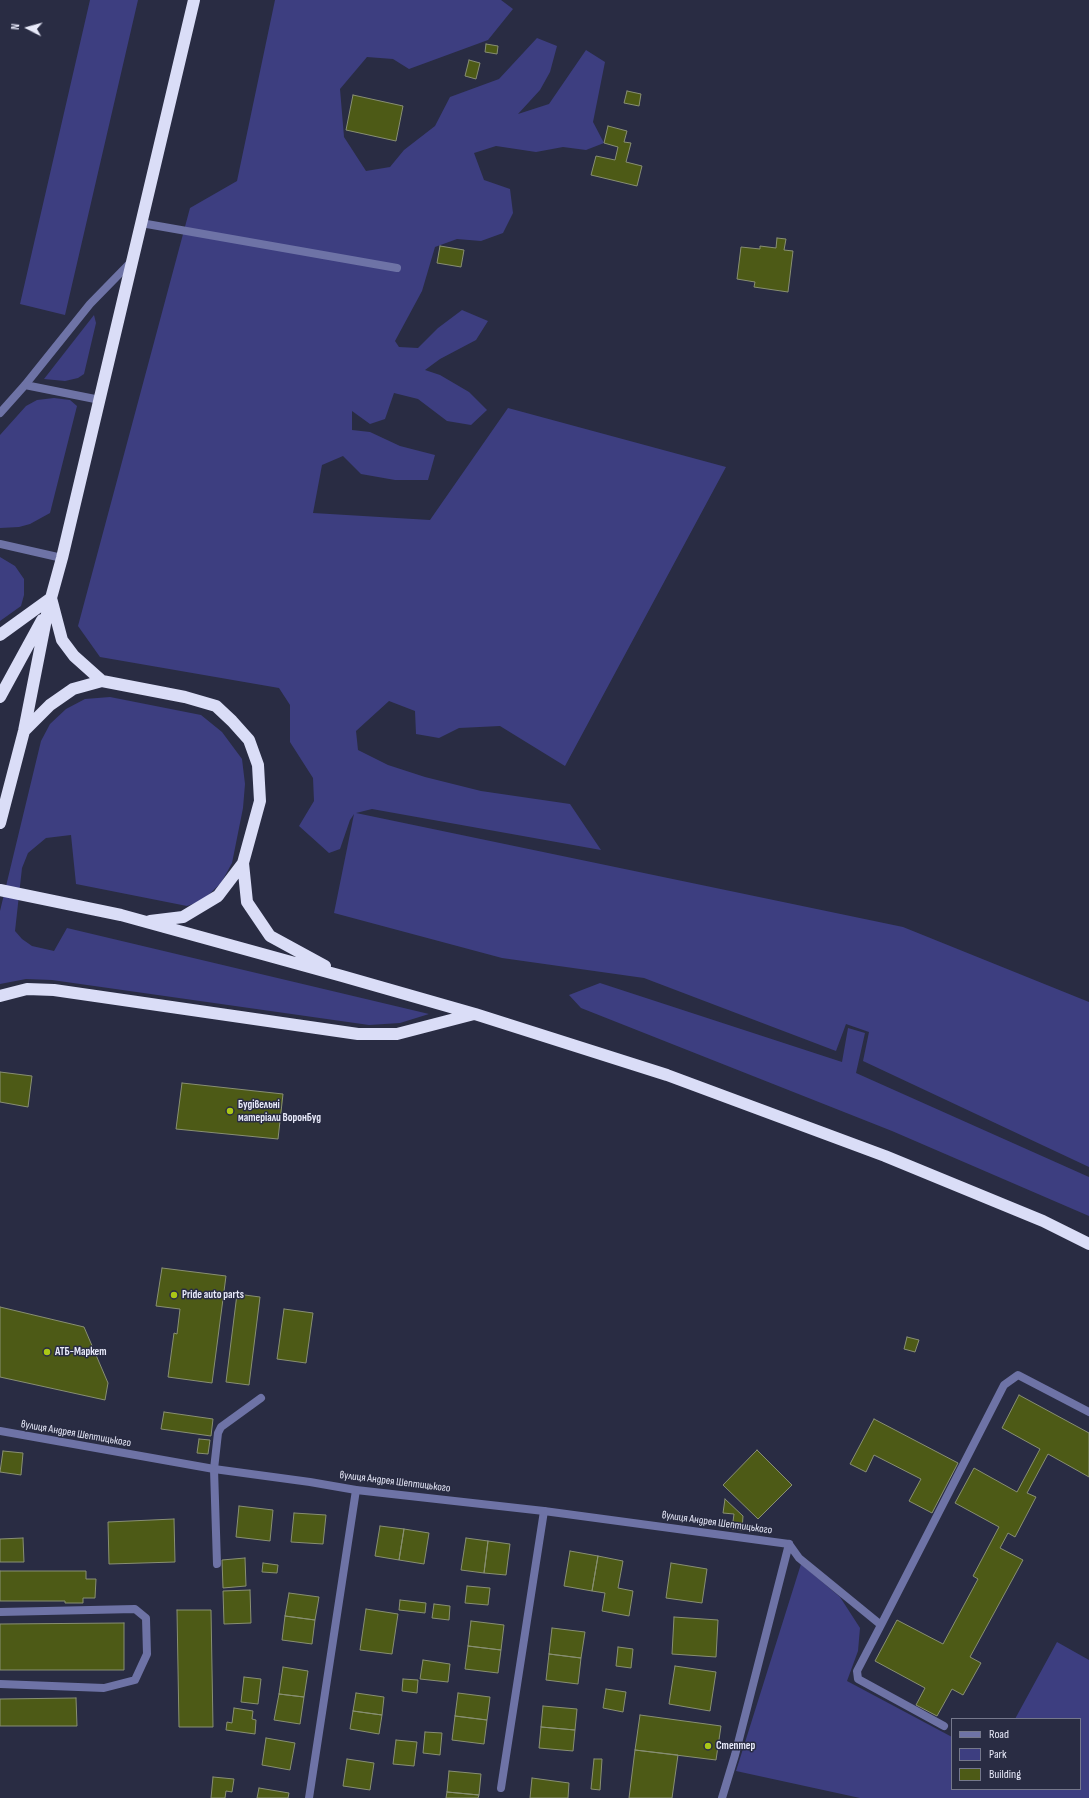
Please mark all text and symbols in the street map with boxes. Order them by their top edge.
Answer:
north arrow [8,8,48,48]
text: N [9,23,22,30]
place label: Будівельні матеріали ВоронБуд [238,1098,321,1124]
marker: Будівельні матеріали ВоронБуд [225,1106,235,1116]
place label: Pride auto parts [182,1288,244,1302]
marker: Pride auto parts [169,1290,179,1300]
place label: ATБ-Маркет [55,1345,107,1359]
marker: ATБ-Маркет [42,1347,52,1357]
street label: вулиця Андрея Шептицького [20,1418,132,1450]
street label: вулиця Андрея Шептицького [339,1469,451,1495]
street label: вулиця Андрея Шептицького [661,1509,773,1537]
legend [951,1718,1081,1790]
text: Road [989,1727,1009,1742]
place label: Стептер [716,1739,755,1753]
marker: Стептер [703,1741,713,1751]
text: Park [989,1747,1007,1762]
text: Building [989,1767,1021,1782]

